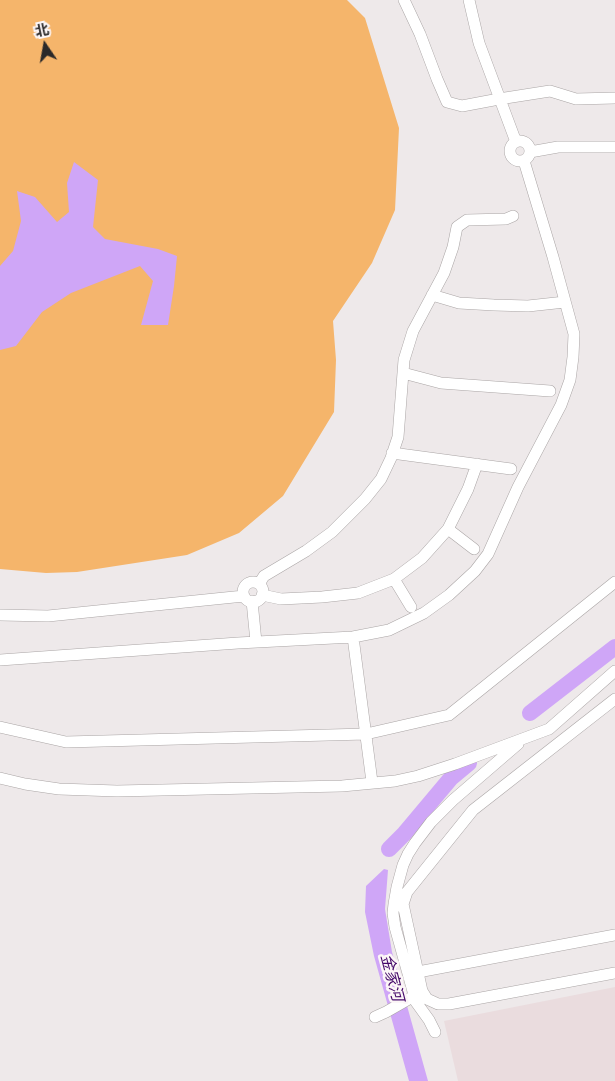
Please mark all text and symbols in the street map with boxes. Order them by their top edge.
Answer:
north arrow [20,20,70,70]
text: 北 [33,21,50,40]
water label: 金家河 [376,952,406,1004]

